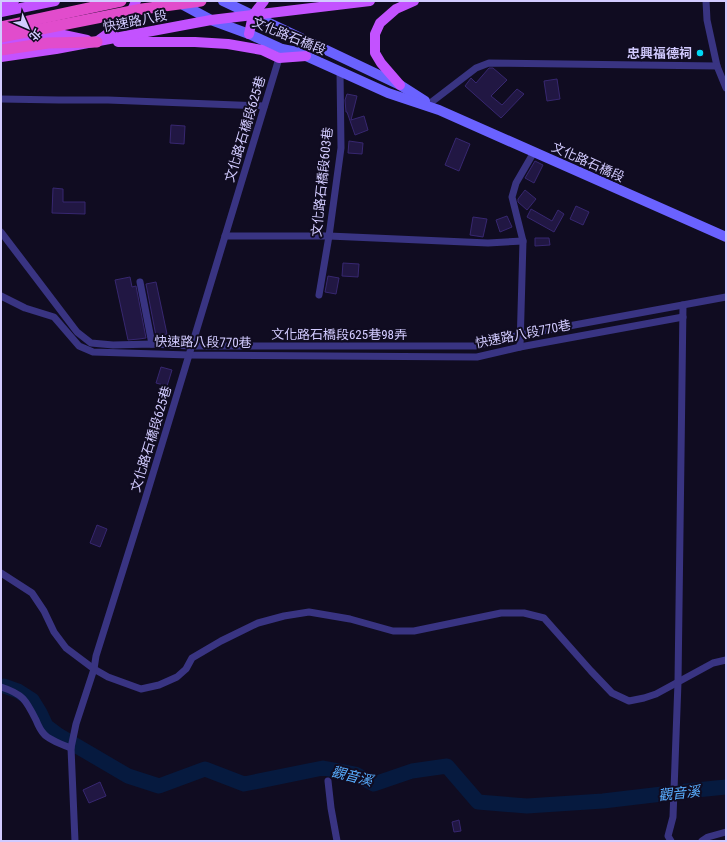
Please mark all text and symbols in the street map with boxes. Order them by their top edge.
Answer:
street label: 快速路八段 [102,7,168,35]
north arrow [8,8,48,48]
street label: 文化路石橋段 [250,14,328,58]
text: 北 [26,26,43,43]
place label: 忠興福德祠 [627,46,692,61]
marker: 忠興福德祠 [695,48,705,58]
street label: 文化路石橋段625巷 [222,74,268,184]
street label: 文化路石橋段603巷 [309,126,335,238]
street label: 文化路石橋段 [549,139,627,185]
street label: 快速路八段770巷 [474,317,572,351]
street label: 文化路石橋段625巷98弄 [271,327,407,342]
street label: 快速路八段770巷 [154,334,252,350]
street label: 文化路石橋段625巷 [128,384,174,494]
water label: 觀音溪 [330,763,376,789]
water label: 觀音溪 [657,783,703,803]

